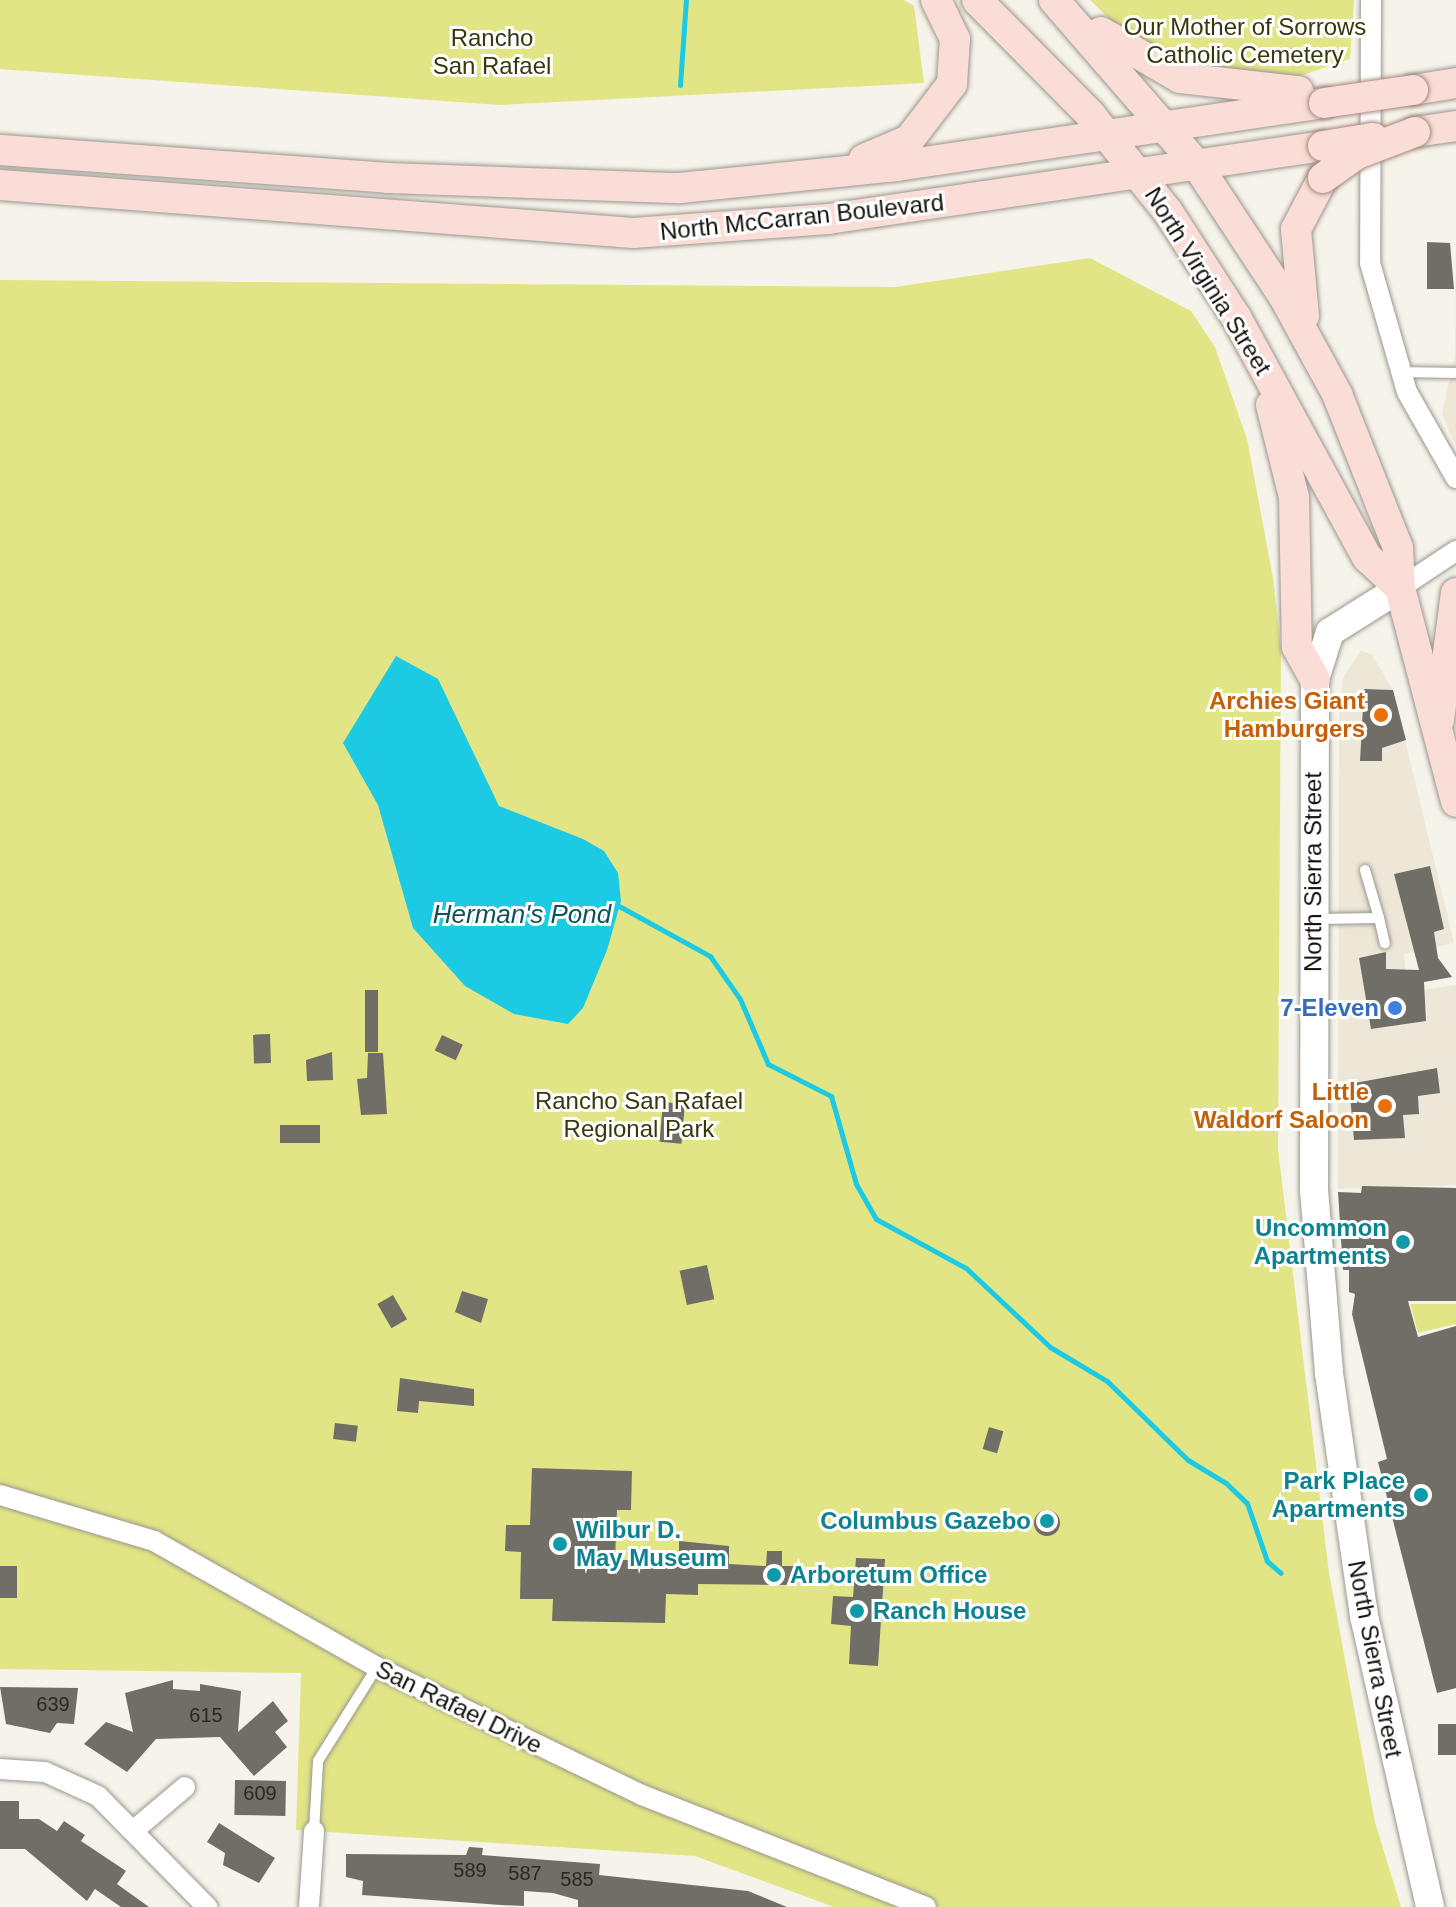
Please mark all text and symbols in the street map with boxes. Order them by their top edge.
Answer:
park label: Our Mother of Sorrows Catholic Cemetery [1124,13,1366,69]
park label: Rancho San Rafael [433,24,551,80]
street label: North Virginia Street [1139,182,1277,380]
street label: North McCarran Boulevard [659,188,945,246]
place label: Archies Giant Hamburgers [1209,687,1365,743]
marker: Archies Giant Hamburgers [1372,706,1390,724]
street label: North Sierra Street [1299,772,1327,972]
water label: Herman's Pond [433,899,611,931]
place label: 7-Eleven [1280,994,1379,1022]
marker: 7-Eleven [1386,999,1404,1017]
place label: Little Waldorf Saloon [1194,1078,1369,1134]
park label: Rancho San Rafael Regional Park [535,1087,743,1143]
marker: Little Waldorf Saloon [1376,1097,1394,1115]
place label: Uncommon Apartments [1254,1214,1387,1270]
marker: Uncommon Apartments [1394,1233,1412,1251]
place label: Park Place Apartments [1272,1467,1405,1523]
marker: Park Place Apartments [1412,1486,1430,1504]
place label: Columbus Gazebo [820,1507,1031,1535]
marker: Columbus Gazebo [1038,1512,1056,1530]
place label: Wilbur D. May Museum [576,1516,727,1572]
marker: Wilbur D. May Museum [551,1535,569,1553]
street label: North Sierra Street [1342,1558,1408,1760]
place label: Arboretum Office [790,1561,987,1589]
marker: Arboretum Office [765,1566,783,1584]
place label: Ranch House [873,1597,1026,1625]
marker: Ranch House [848,1602,866,1620]
street label: San Rafael Drive [371,1654,547,1760]
house number: 639 [36,1692,70,1716]
house number: 615 [189,1703,223,1727]
house number: 609 [243,1781,277,1805]
house number: 589 [453,1858,487,1882]
house number: 587 [508,1861,542,1885]
house number: 585 [560,1867,594,1891]

